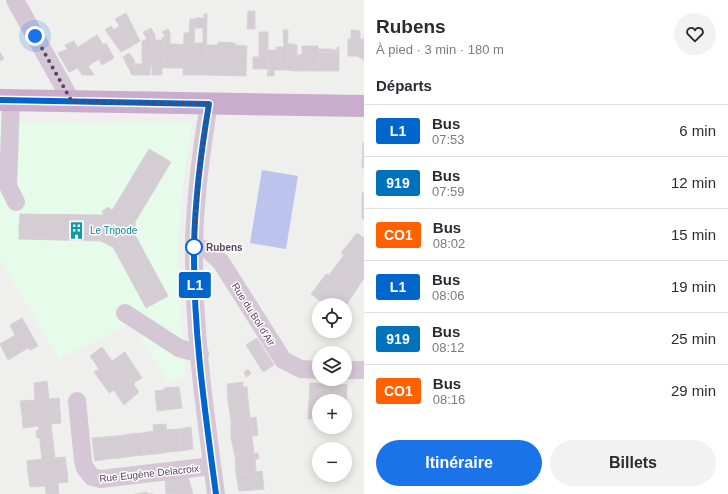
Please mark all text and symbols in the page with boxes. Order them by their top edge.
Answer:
button: heart [674,13,716,55]
text: Rubens [376,16,446,37]
your location [25,26,45,46]
text: À pied · 3 min · 180 m [376,42,504,57]
text: Départs [376,77,432,94]
text: Bus [432,115,460,132]
text: 6 min [679,122,716,139]
text: L1 [390,123,406,139]
text: 07:53 [432,132,465,147]
text: Bus [432,167,460,184]
text: 12 min [671,174,716,191]
text: 919 [386,175,410,191]
text: 07:59 [432,184,465,199]
text: Bus [433,219,461,236]
building icon: Le Tripode [67,220,87,240]
place label: Le Tripode [90,225,138,236]
text: 15 min [671,226,716,243]
text: CO1 [384,227,413,243]
text: 08:02 [433,236,465,251]
marker: Rubens [185,238,203,256]
place label: Rubens [206,242,243,253]
text: Bus [432,271,460,288]
line badge: L1 [177,272,213,298]
text: L1 [187,277,203,293]
text: 19 min [671,278,716,295]
text: L1 [390,279,406,295]
street label: Rue du Bol d'Air [230,281,278,348]
text: 08:06 [432,288,465,303]
map controls [312,298,352,482]
button: locate [312,298,352,338]
text: Bus [432,323,460,340]
text: 25 min [671,330,716,347]
text: 919 [386,331,410,347]
text: 08:12 [432,340,465,355]
button: layers [312,346,352,386]
text: Bus [433,375,461,392]
text: 29 min [671,382,716,399]
text: CO1 [384,383,413,399]
text: 08:16 [433,392,465,407]
button: + [312,394,352,434]
button: Itinéraire [376,440,542,486]
button: Billets [550,440,716,486]
button: − [312,442,352,482]
street label: Rue Eugène Delacroix [99,463,199,484]

